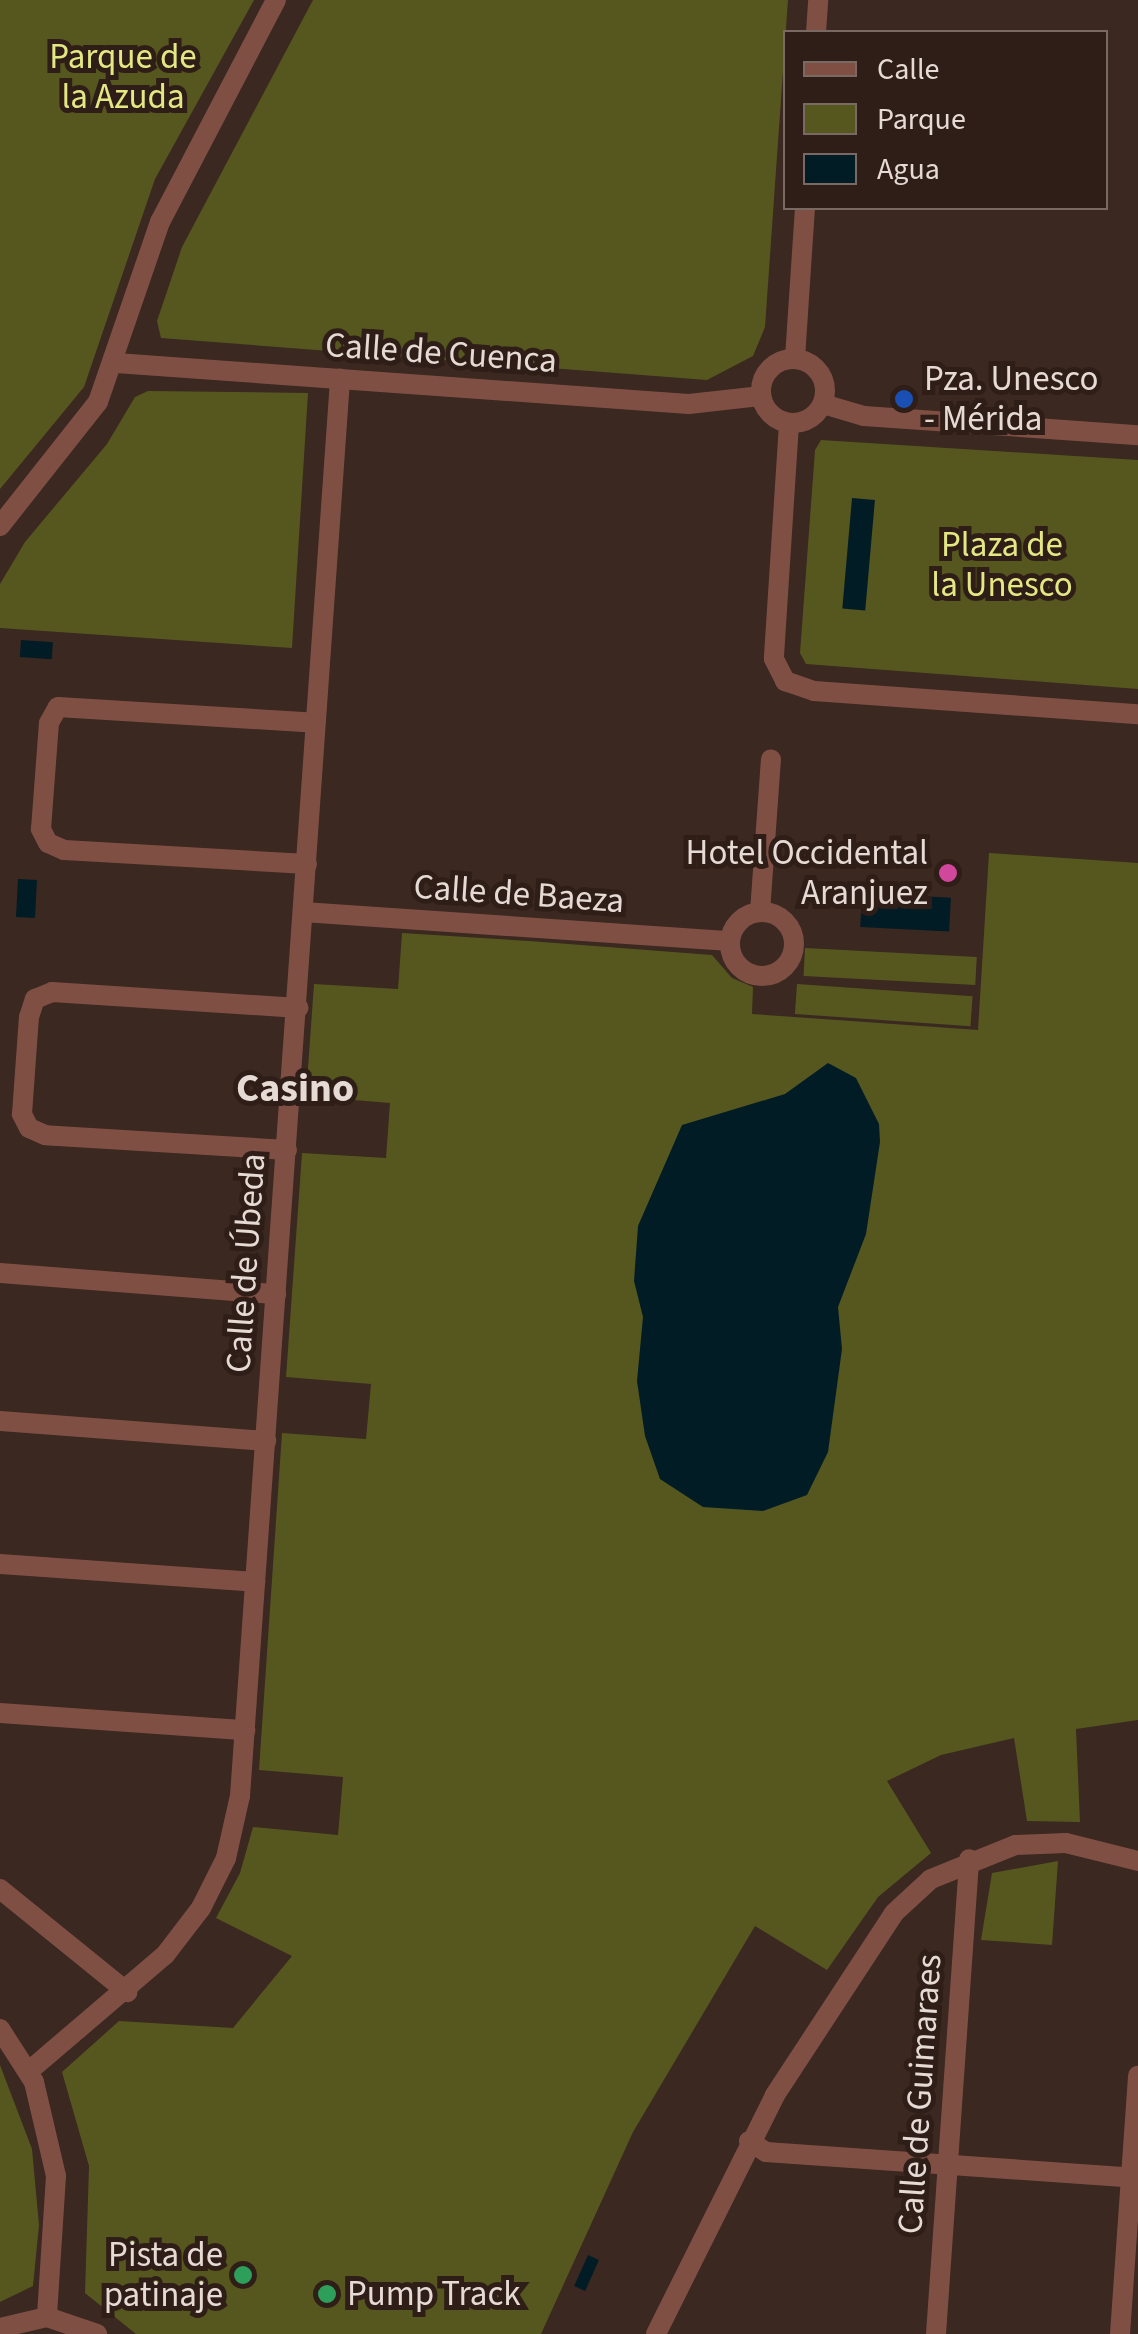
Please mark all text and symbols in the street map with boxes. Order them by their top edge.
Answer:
legend [783,30,1108,210]
park label: Parque de la Azuda [49,36,197,118]
text: Calle [877,48,939,91]
text: Parque [877,98,966,141]
text: Agua [877,148,940,191]
street label: Calle de Cuenca [324,324,558,382]
place label: Pza. Unesco - Mérida [924,358,1098,440]
marker: Pza. Unesco - Mérida [893,388,915,410]
park label: Plaza de la Unesco [931,524,1073,606]
place label: Hotel Occidental Aranjuez [686,832,928,914]
marker: Hotel Occidental Aranjuez [937,862,959,884]
street label: Calle de Baeza [412,866,626,922]
district label: Casino [236,1065,354,1113]
street label: Calle de Úbeda [217,1152,275,1374]
street label: Calle de Guimaraes [889,1953,951,2235]
place label: Pista de patinaje [104,2234,223,2316]
marker: Pista de patinaje [232,2264,254,2286]
place label: Pump Track [347,2273,521,2315]
marker: Pump Track [316,2283,338,2305]

